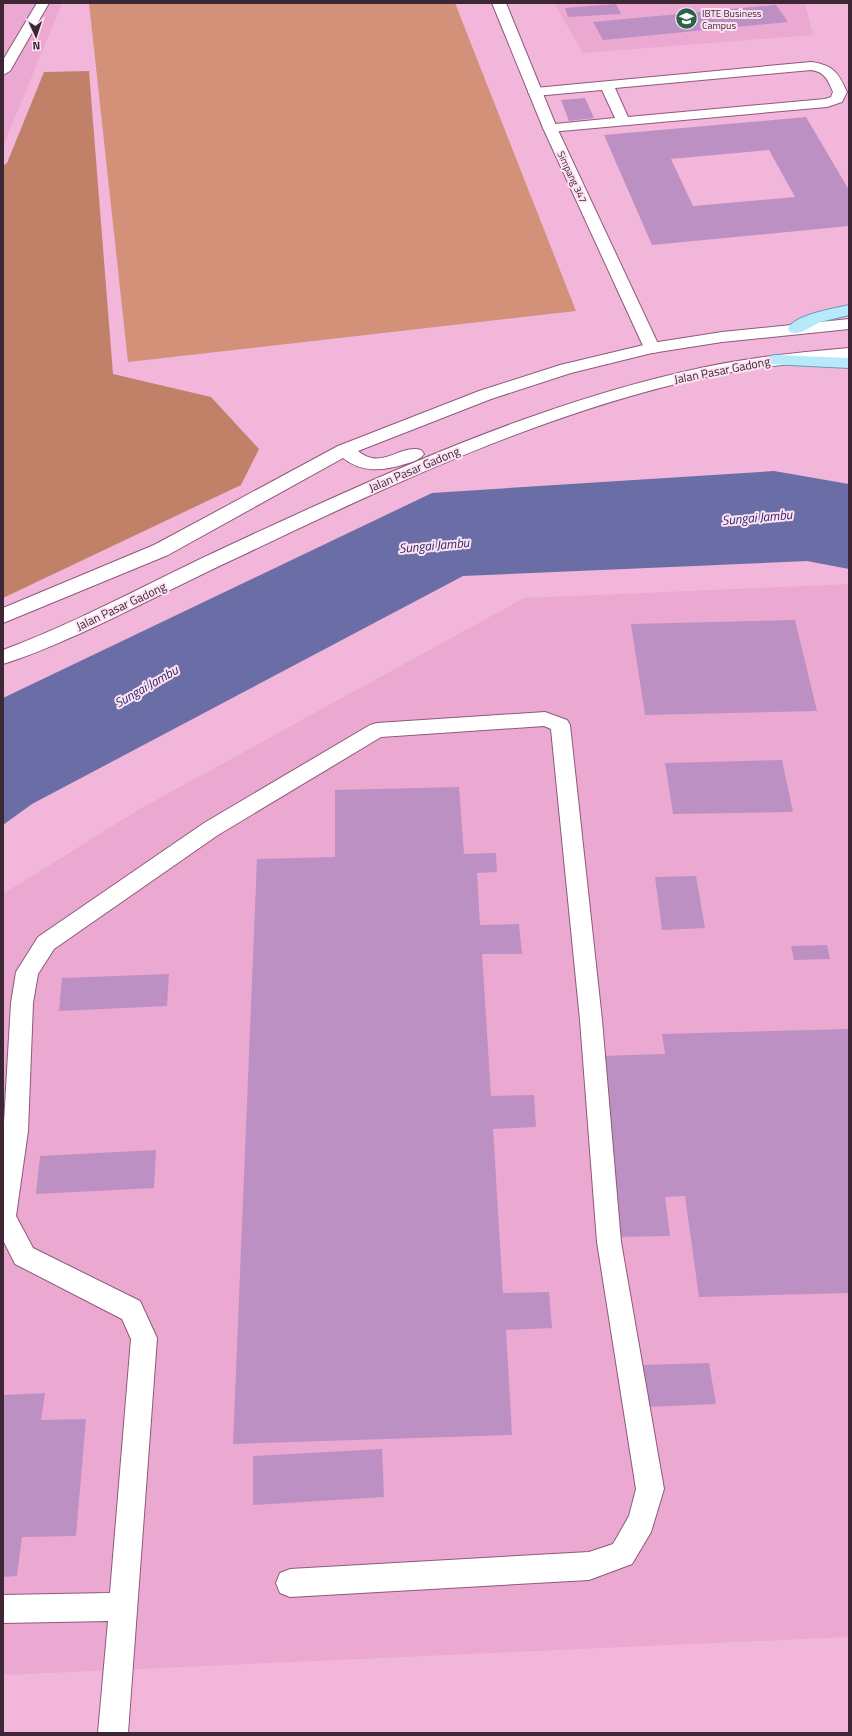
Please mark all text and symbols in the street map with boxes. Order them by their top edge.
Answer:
school or university icon: IBTE Business Campus [673,6,699,32]
place label: IBTE Business Campus [702,6,762,33]
north arrow [16,16,56,56]
text: N [32,38,41,54]
street label: Simpang 347 [553,149,591,205]
street label: Jalan Pasar Gadong [672,351,772,389]
street label: Jalan Pasar Gadong [365,441,463,497]
water label: Sungai Jambu [721,504,794,530]
water label: Sungai Jambu [398,532,471,558]
street label: Jalan Pasar Gadong [73,577,169,635]
water label: Sungai Jambu [110,659,183,712]

